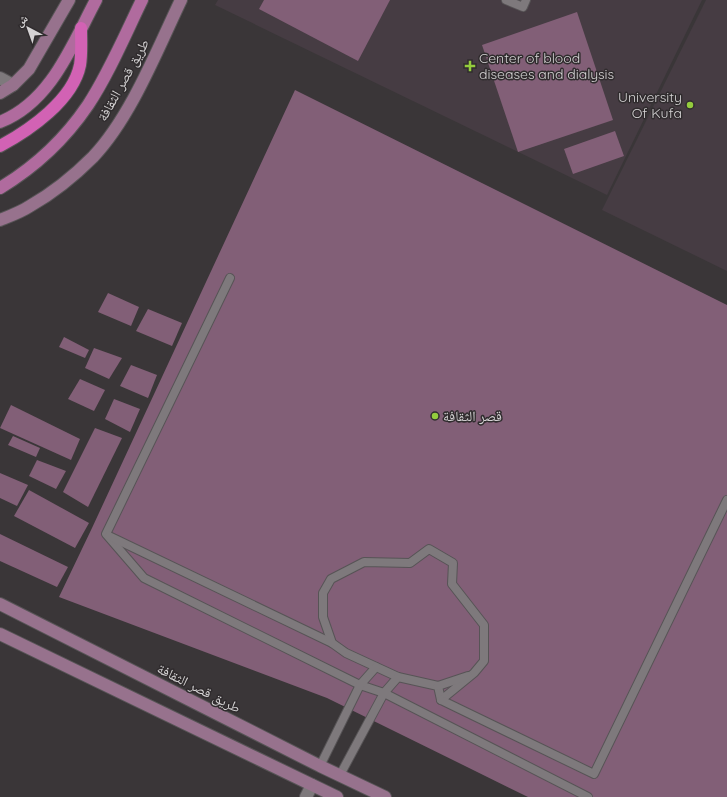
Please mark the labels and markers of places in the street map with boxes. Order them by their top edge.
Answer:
place label: Center of blood diseases and dialysis [479,49,614,83]
marker: Center of blood diseases and dialysis [464,60,476,72]
place label: University Of Kufa [618,88,682,122]
marker: University Of Kufa [685,100,695,110]
place label: قصر الثقافة [443,407,502,425]
marker: قصر الثقافة [430,411,440,421]

